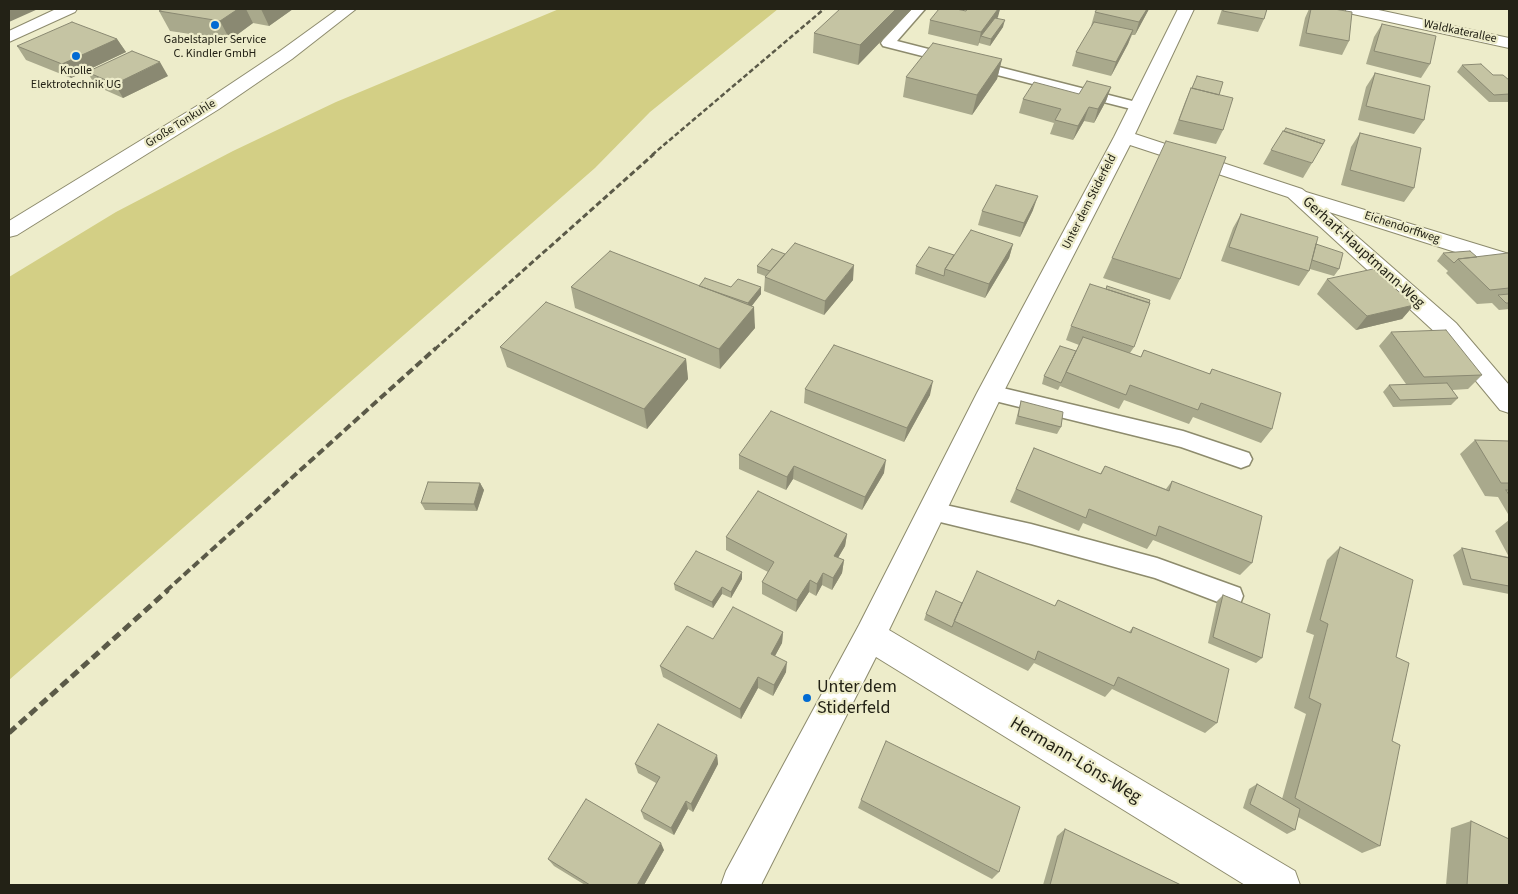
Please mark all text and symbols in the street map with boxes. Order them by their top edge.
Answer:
street label: Waldkaterallee [1422,17,1498,47]
marker: Gabelstapler Service C. Kindler GmbH [209,19,221,31]
place label: Gabelstapler Service C. Kindler GmbH [164,33,266,61]
marker: Knolle Elektrotechnik UG [70,50,82,62]
place label: Knolle Elektrotechnik UG [31,64,121,92]
street label: Große Tonkuhle [143,97,219,151]
street label: Unter dem Stiderfeld [1060,152,1120,252]
street label: Gerhart-Hauptmann-Weg [1298,193,1428,313]
street label: Eichendorffweg [1362,209,1442,247]
place label: Unter dem Stiderfeld [817,677,897,720]
marker: Unter dem Stiderfeld [801,692,813,704]
street label: Hermann-Löns-Weg [1005,713,1145,809]

